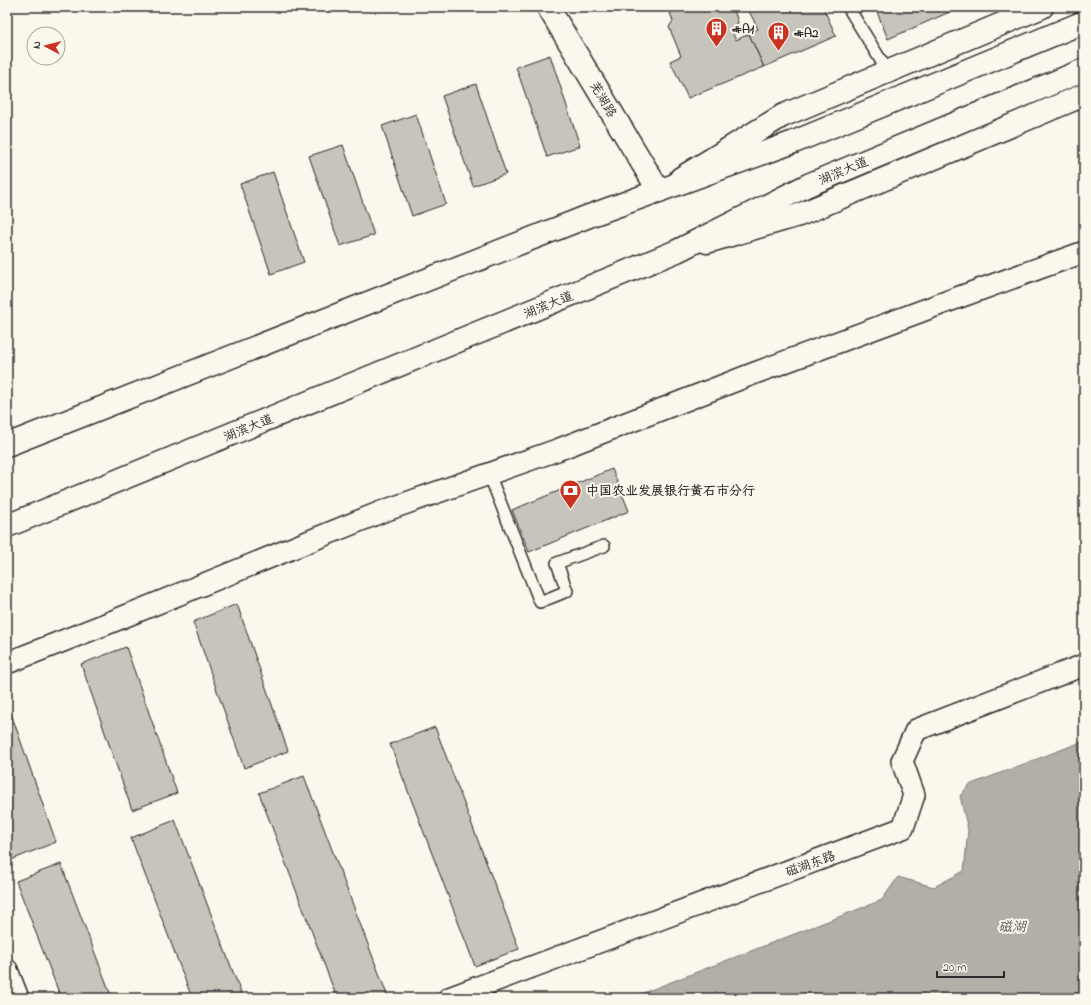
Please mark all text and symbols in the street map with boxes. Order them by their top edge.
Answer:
building icon: #A1 [704,15,730,48]
building icon: #A2 [766,19,792,52]
place label: #A1 [731,20,755,39]
place label: #A2 [793,24,819,43]
north arrow [26,26,66,66]
text: N [29,40,45,50]
street label: 芜湖路 [585,78,621,121]
street label: 湖滨大道 [816,152,871,190]
street label: 湖滨大道 [521,287,576,324]
street label: 湖滨大道 [221,410,276,447]
bank icon: 中国农业发展银行黄石市分行 [558,477,584,510]
place label: 中国农业发展银行黄石市分行 [586,482,755,501]
street label: 磁湖东路 [783,847,838,882]
water label: 磁湖 [998,917,1028,938]
scale bar [937,953,1004,979]
text: 20 m [943,959,966,977]

